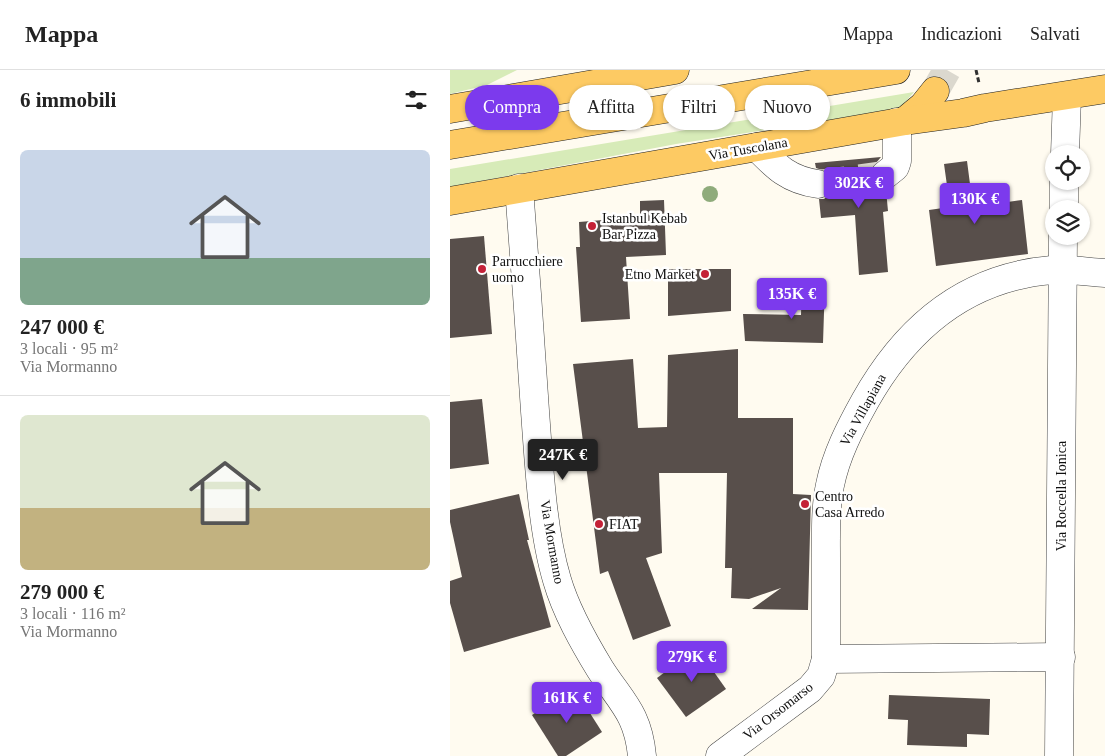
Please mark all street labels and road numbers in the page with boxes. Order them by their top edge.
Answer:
street label: Via Tuscolana [707,135,789,163]
street label: Via Villapiana [837,371,889,449]
street label: Via Roccella Ionica [1054,440,1069,551]
street label: Via Mormanno [537,499,567,585]
street label: Via Orsomarso [740,679,816,743]

